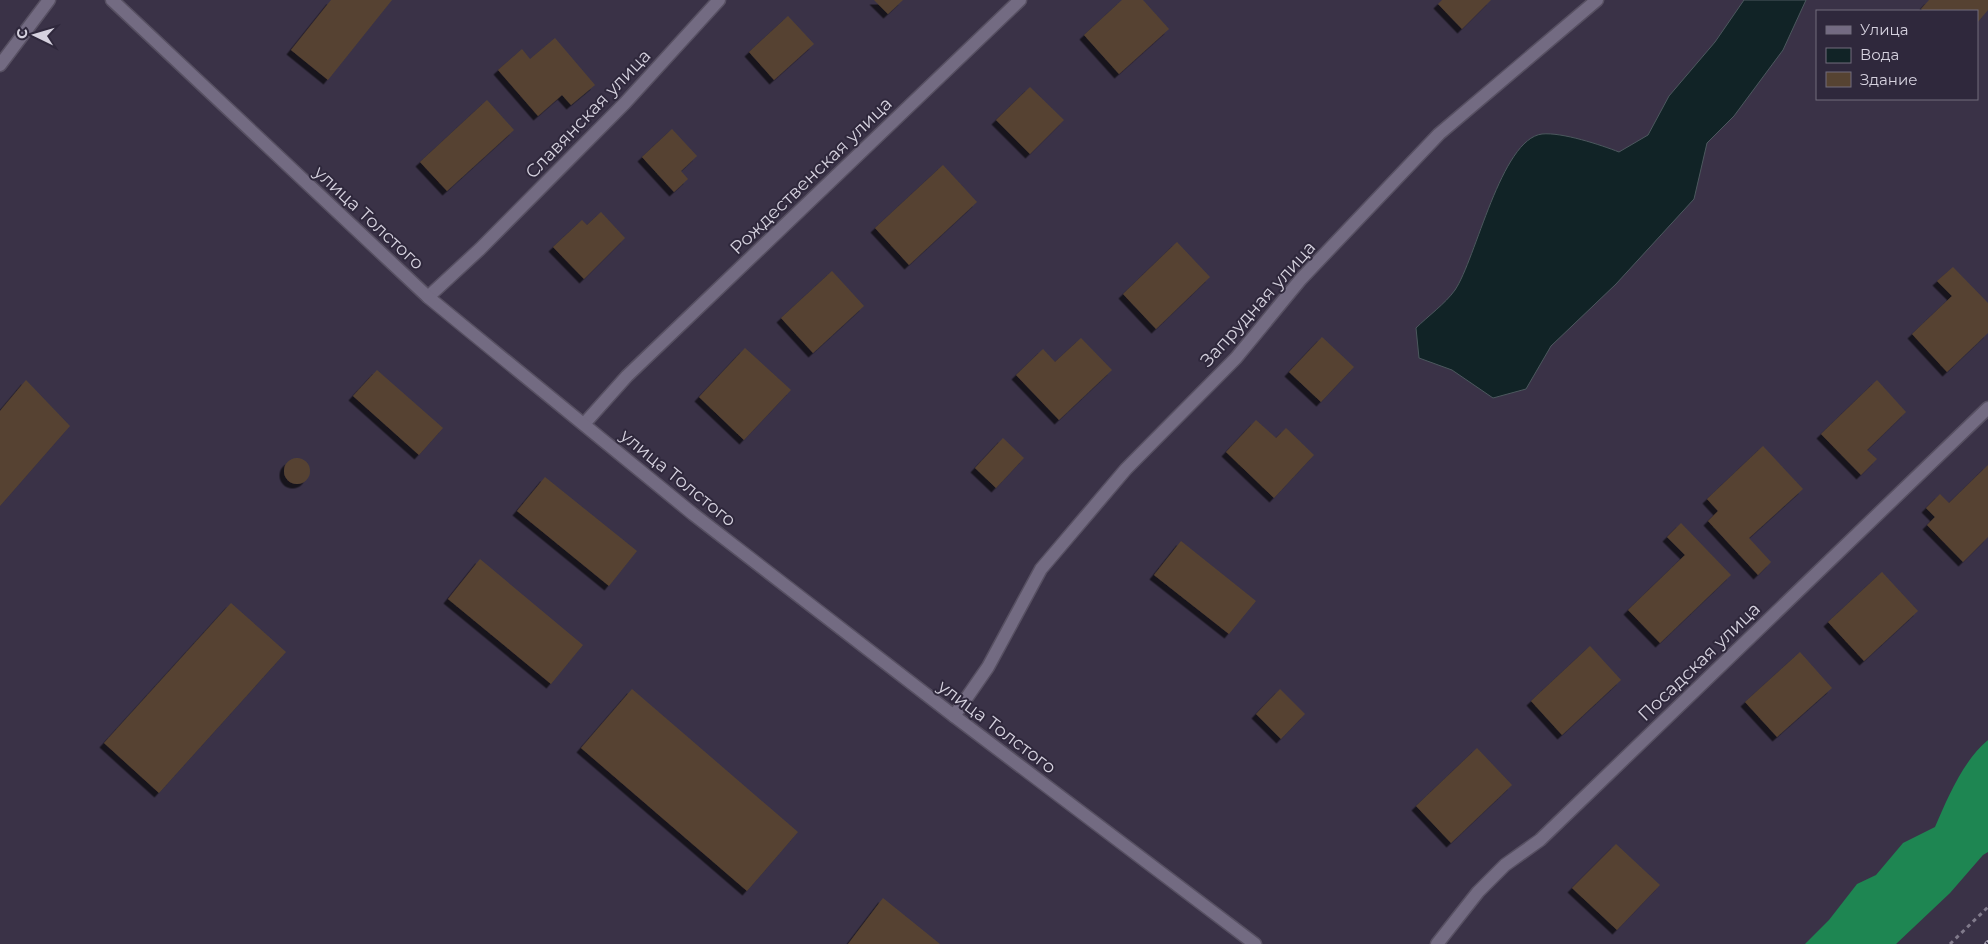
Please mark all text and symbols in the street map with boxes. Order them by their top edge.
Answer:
north arrow [10,10,60,60]
legend [1816,10,1978,100]
text: Улица [1860,20,1908,39]
text: С [13,28,31,40]
street label: Славянская улица [521,45,655,183]
text: Вода [1860,45,1899,64]
text: Здание [1860,70,1918,89]
street label: Рождественская улица [725,93,897,259]
street label: улица Толстого [309,161,429,275]
street label: Запрудная улица [1196,237,1320,371]
street label: улица Толстого [615,424,740,531]
street label: Посадская улица [1633,598,1765,726]
street label: улица Толстого [933,675,1060,779]

